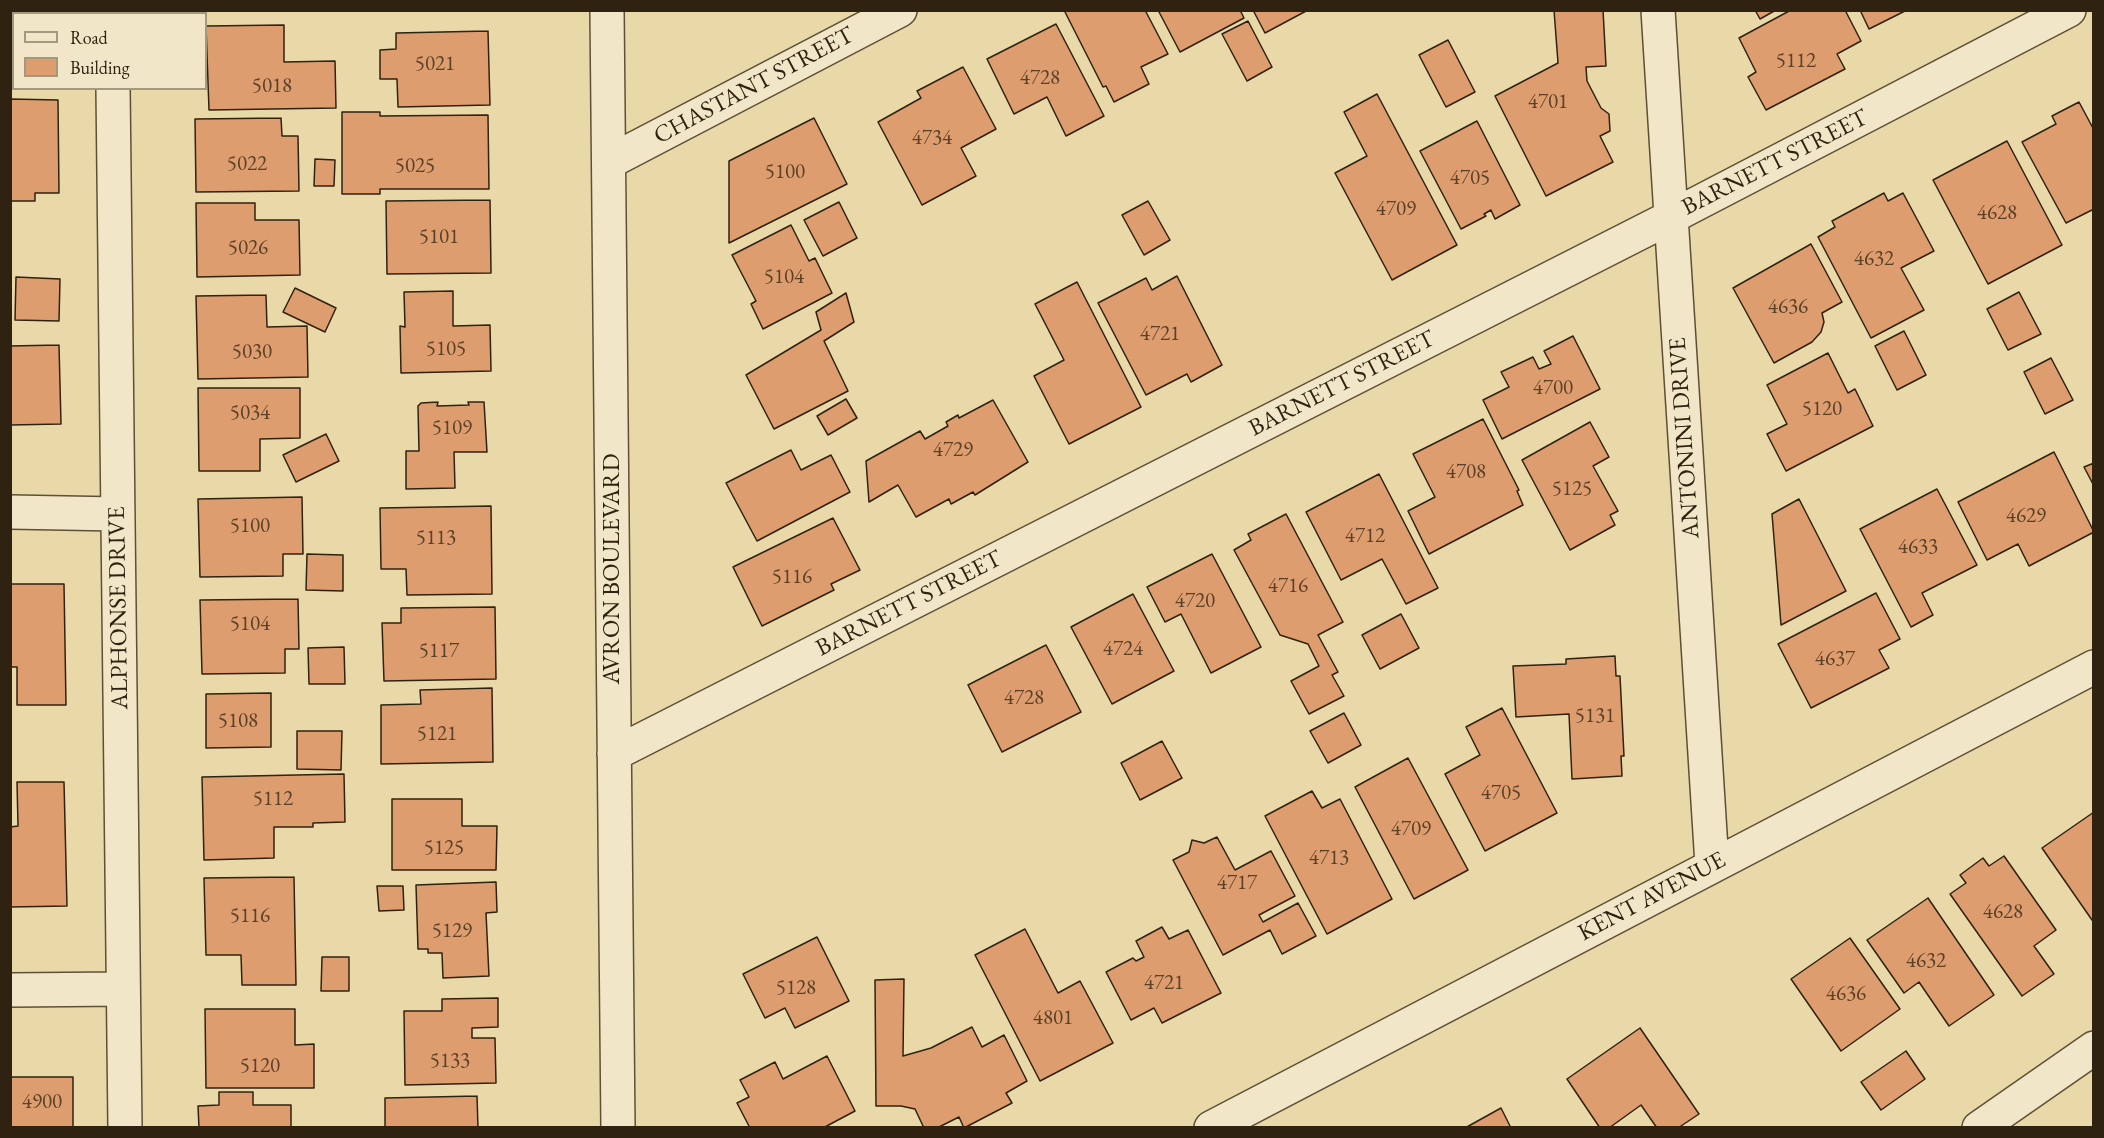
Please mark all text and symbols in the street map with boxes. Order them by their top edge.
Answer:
legend [12,12,207,90]
street label: CHASTANT STREET [649,21,859,151]
text: Road [70,26,108,49]
house number: 5112 [1776,48,1816,74]
house number: 5021 [415,51,455,77]
text: Building [70,56,130,79]
house number: 4728 [1020,65,1060,91]
house number: 5018 [252,73,292,99]
house number: 4701 [1528,89,1568,115]
street label: BARNETT STREET [1677,104,1873,222]
house number: 4734 [912,125,952,151]
house number: 5022 [227,151,267,177]
house number: 5025 [395,153,435,179]
house number: 5100 [765,159,805,185]
house number: 4705 [1450,165,1490,191]
house number: 4709 [1376,196,1416,222]
house number: 4628 [1977,200,2017,226]
house number: 5101 [419,224,459,250]
house number: 5026 [228,235,268,261]
house number: 4632 [1854,246,1894,272]
house number: 5104 [764,264,804,290]
house number: 4636 [1768,294,1808,320]
house number: 4721 [1140,321,1180,347]
street label: BARNETT STREET [1244,325,1440,443]
house number: 5105 [426,336,466,362]
street label: ANTONINI DRIVE [1664,336,1706,540]
house number: 5030 [232,339,272,365]
house number: 4700 [1533,375,1573,401]
house number: 5120 [1802,396,1842,422]
house number: 5034 [230,400,270,426]
house number: 5109 [432,415,472,441]
house number: 4729 [933,437,973,463]
street label: AVRON BOULEVARD [598,453,626,685]
house number: 4708 [1446,459,1486,485]
house number: 5125 [1552,476,1592,502]
house number: 4629 [2006,503,2046,529]
street label: ALPHONSE DRIVE [103,506,135,710]
house number: 5100 [230,513,270,539]
house number: 4712 [1345,523,1385,549]
house number: 5113 [416,525,456,551]
house number: 4633 [1898,534,1938,560]
street label: BARNETT STREET [811,545,1007,663]
house number: 5116 [772,564,812,590]
house number: 4716 [1268,573,1308,599]
house number: 4720 [1175,588,1215,614]
house number: 5104 [230,611,270,637]
house number: 4724 [1103,636,1143,662]
house number: 5117 [419,638,459,664]
house number: 4637 [1815,646,1855,672]
house number: 4728 [1004,685,1044,711]
house number: 5131 [1575,703,1615,729]
house number: 5108 [218,708,258,734]
house number: 5121 [417,721,457,747]
house number: 4705 [1481,780,1521,806]
house number: 5112 [253,786,293,812]
house number: 4709 [1391,816,1431,842]
house number: 5125 [424,835,464,861]
house number: 4713 [1309,845,1349,871]
street label: KENT AVENUE [1573,846,1731,948]
house number: 4717 [1217,870,1257,896]
house number: 4628 [1983,899,2023,925]
house number: 5116 [230,903,270,929]
house number: 5129 [432,918,472,944]
house number: 4632 [1906,948,1946,974]
house number: 4721 [1144,970,1184,996]
house number: 5128 [776,975,816,1001]
house number: 4636 [1826,981,1866,1007]
house number: 4801 [1033,1005,1073,1031]
house number: 5133 [430,1048,470,1074]
house number: 5120 [240,1053,280,1079]
house number: 4900 [22,1089,62,1115]

